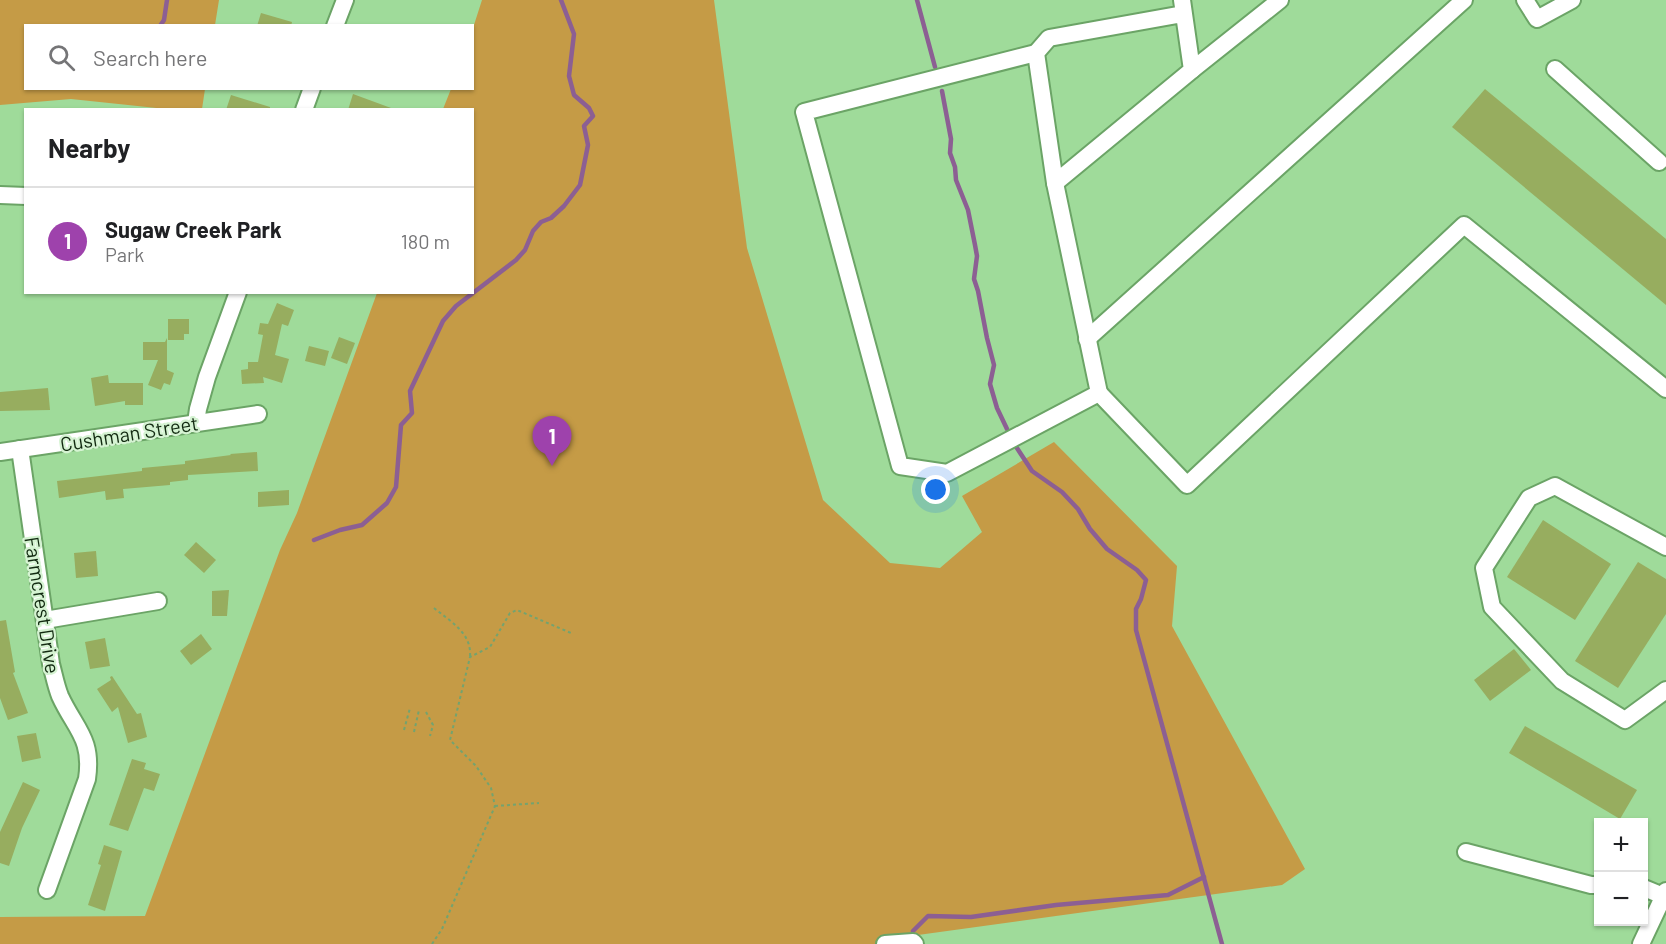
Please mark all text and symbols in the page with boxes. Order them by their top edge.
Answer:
search box [24,24,474,90]
icon: search [45,41,78,74]
text: Search here [93,44,207,70]
text: Nearby [48,132,130,163]
text: Sugaw Creek Park [105,216,282,242]
text: 1 [64,229,71,253]
text: 180 m [401,229,450,253]
text: Park [105,242,144,266]
street label: Cushman Street [58,410,200,456]
pin: 1 [532,416,572,466]
your location [921,475,950,504]
street label: Farmcrest Drive [20,535,66,675]
map controls [1594,818,1648,926]
button: + [1594,818,1648,872]
button: − [1594,872,1648,926]

